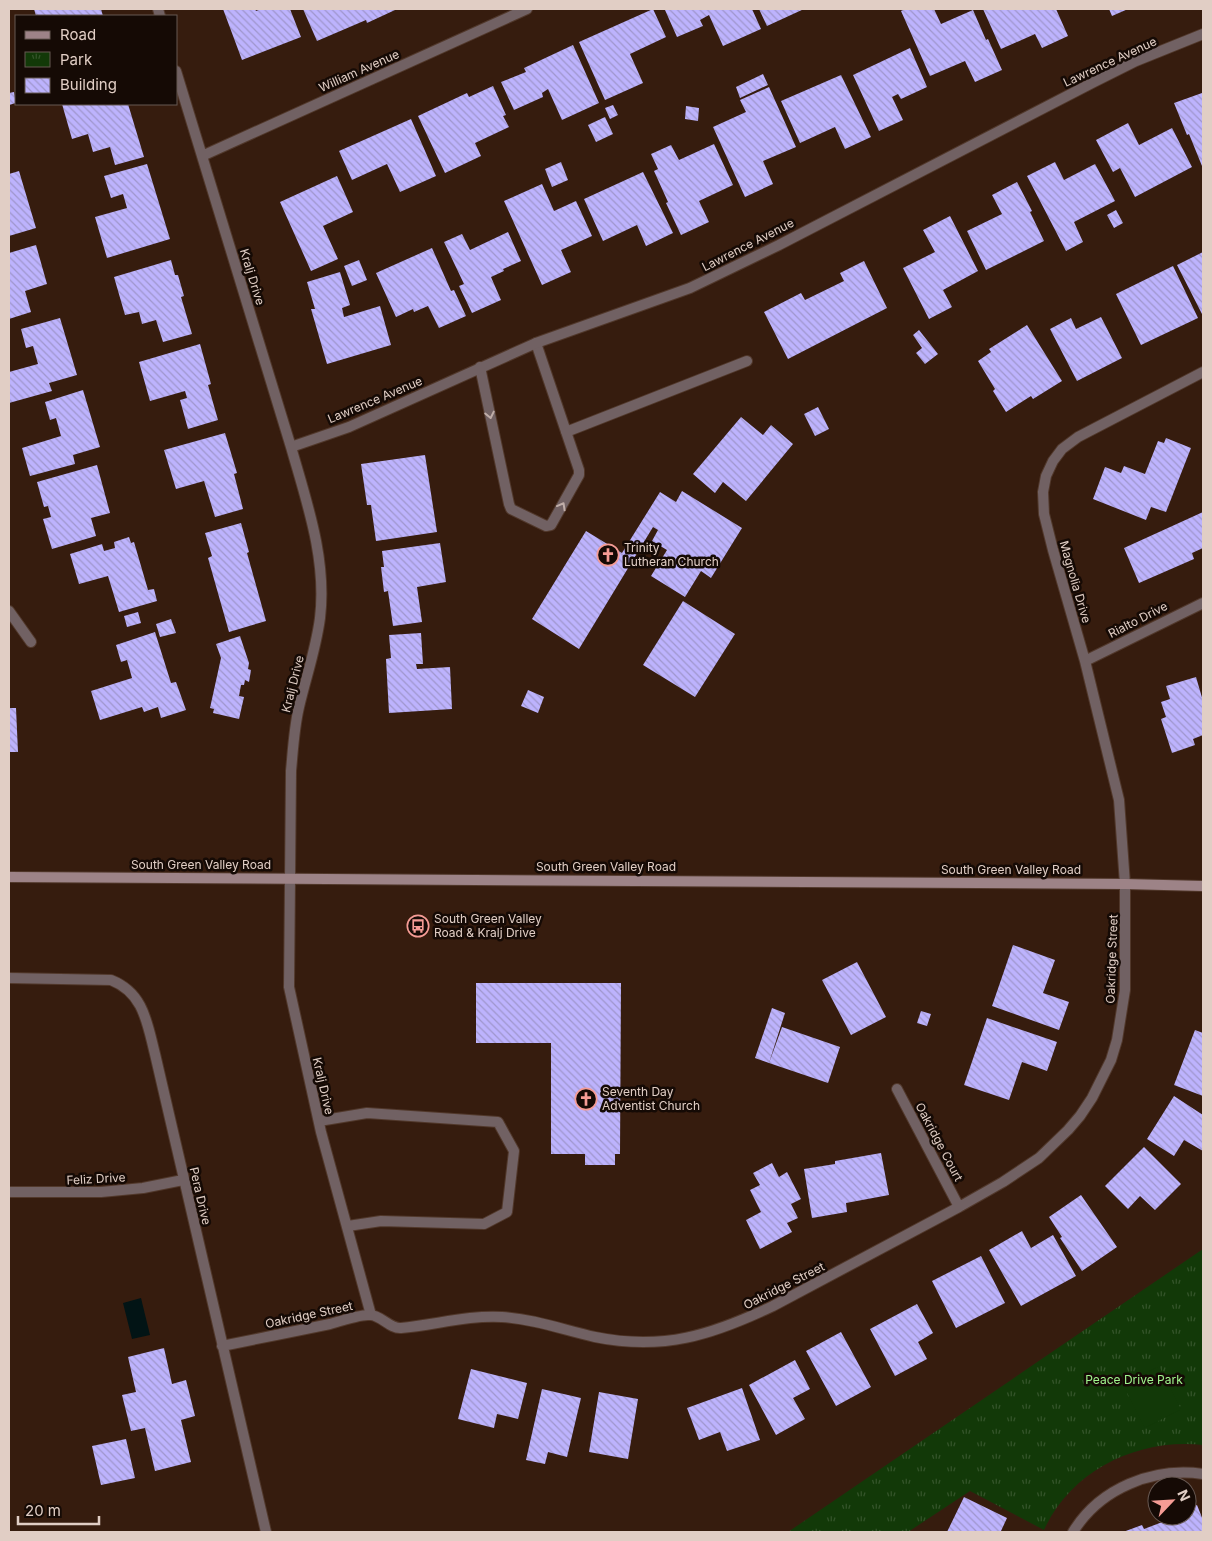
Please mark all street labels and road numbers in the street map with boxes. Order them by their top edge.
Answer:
street label: Lawrence Avenue [1061,33,1159,90]
street label: William Avenue [316,46,401,95]
street label: Lawrence Avenue [699,215,796,274]
street label: Kralj Drive [237,247,268,307]
street label: Lawrence Avenue [325,373,424,426]
street label: Magnolia Drive [1057,539,1094,625]
street label: Rialto Drive [1106,598,1170,641]
street label: Kralj Drive [278,654,307,714]
street label: South Green Valley Road [131,857,271,872]
street label: South Green Valley Road [536,859,676,874]
street label: South Green Valley Road [941,862,1081,877]
street label: Oakridge Street [1102,914,1121,1004]
street label: Kralj Drive [310,1056,337,1116]
street label: Oakridge Court [912,1100,966,1184]
street label: Pera Drive [187,1165,214,1226]
street label: Feliz Drive [66,1169,126,1188]
street label: Oakridge Street [741,1259,827,1312]
street label: Oakridge Street [264,1298,354,1331]

